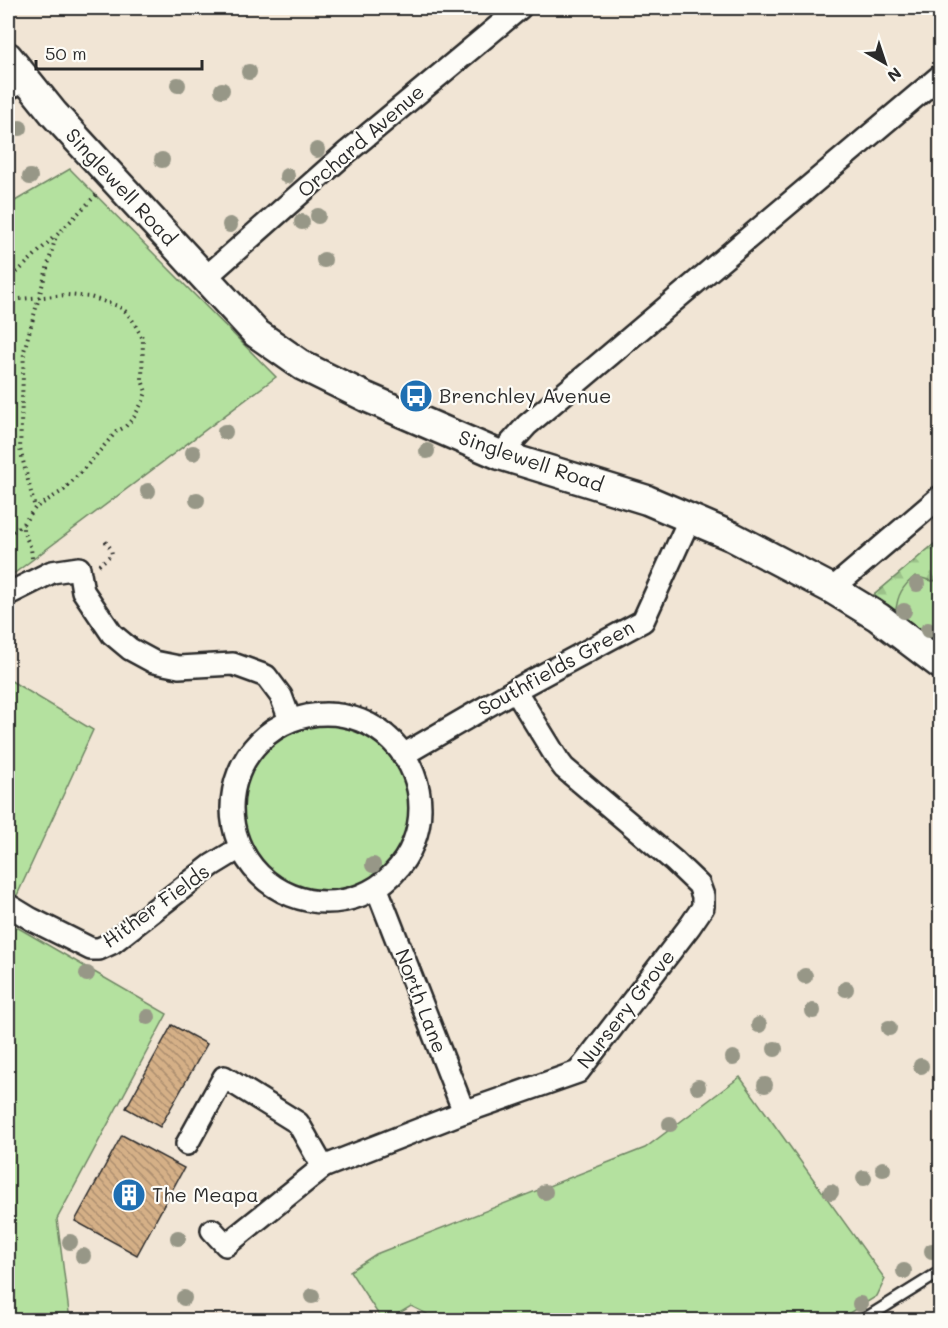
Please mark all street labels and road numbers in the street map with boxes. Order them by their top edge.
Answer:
street label: Orchard Avenue [292,78,429,202]
street label: Singlewell Road [61,122,183,251]
street label: Singlewell Road [455,423,607,497]
street label: Southfields Green [473,613,638,721]
street label: Hither Fields [97,858,214,953]
street label: Nursery Grove [571,943,680,1073]
street label: North Lane [390,945,454,1056]

